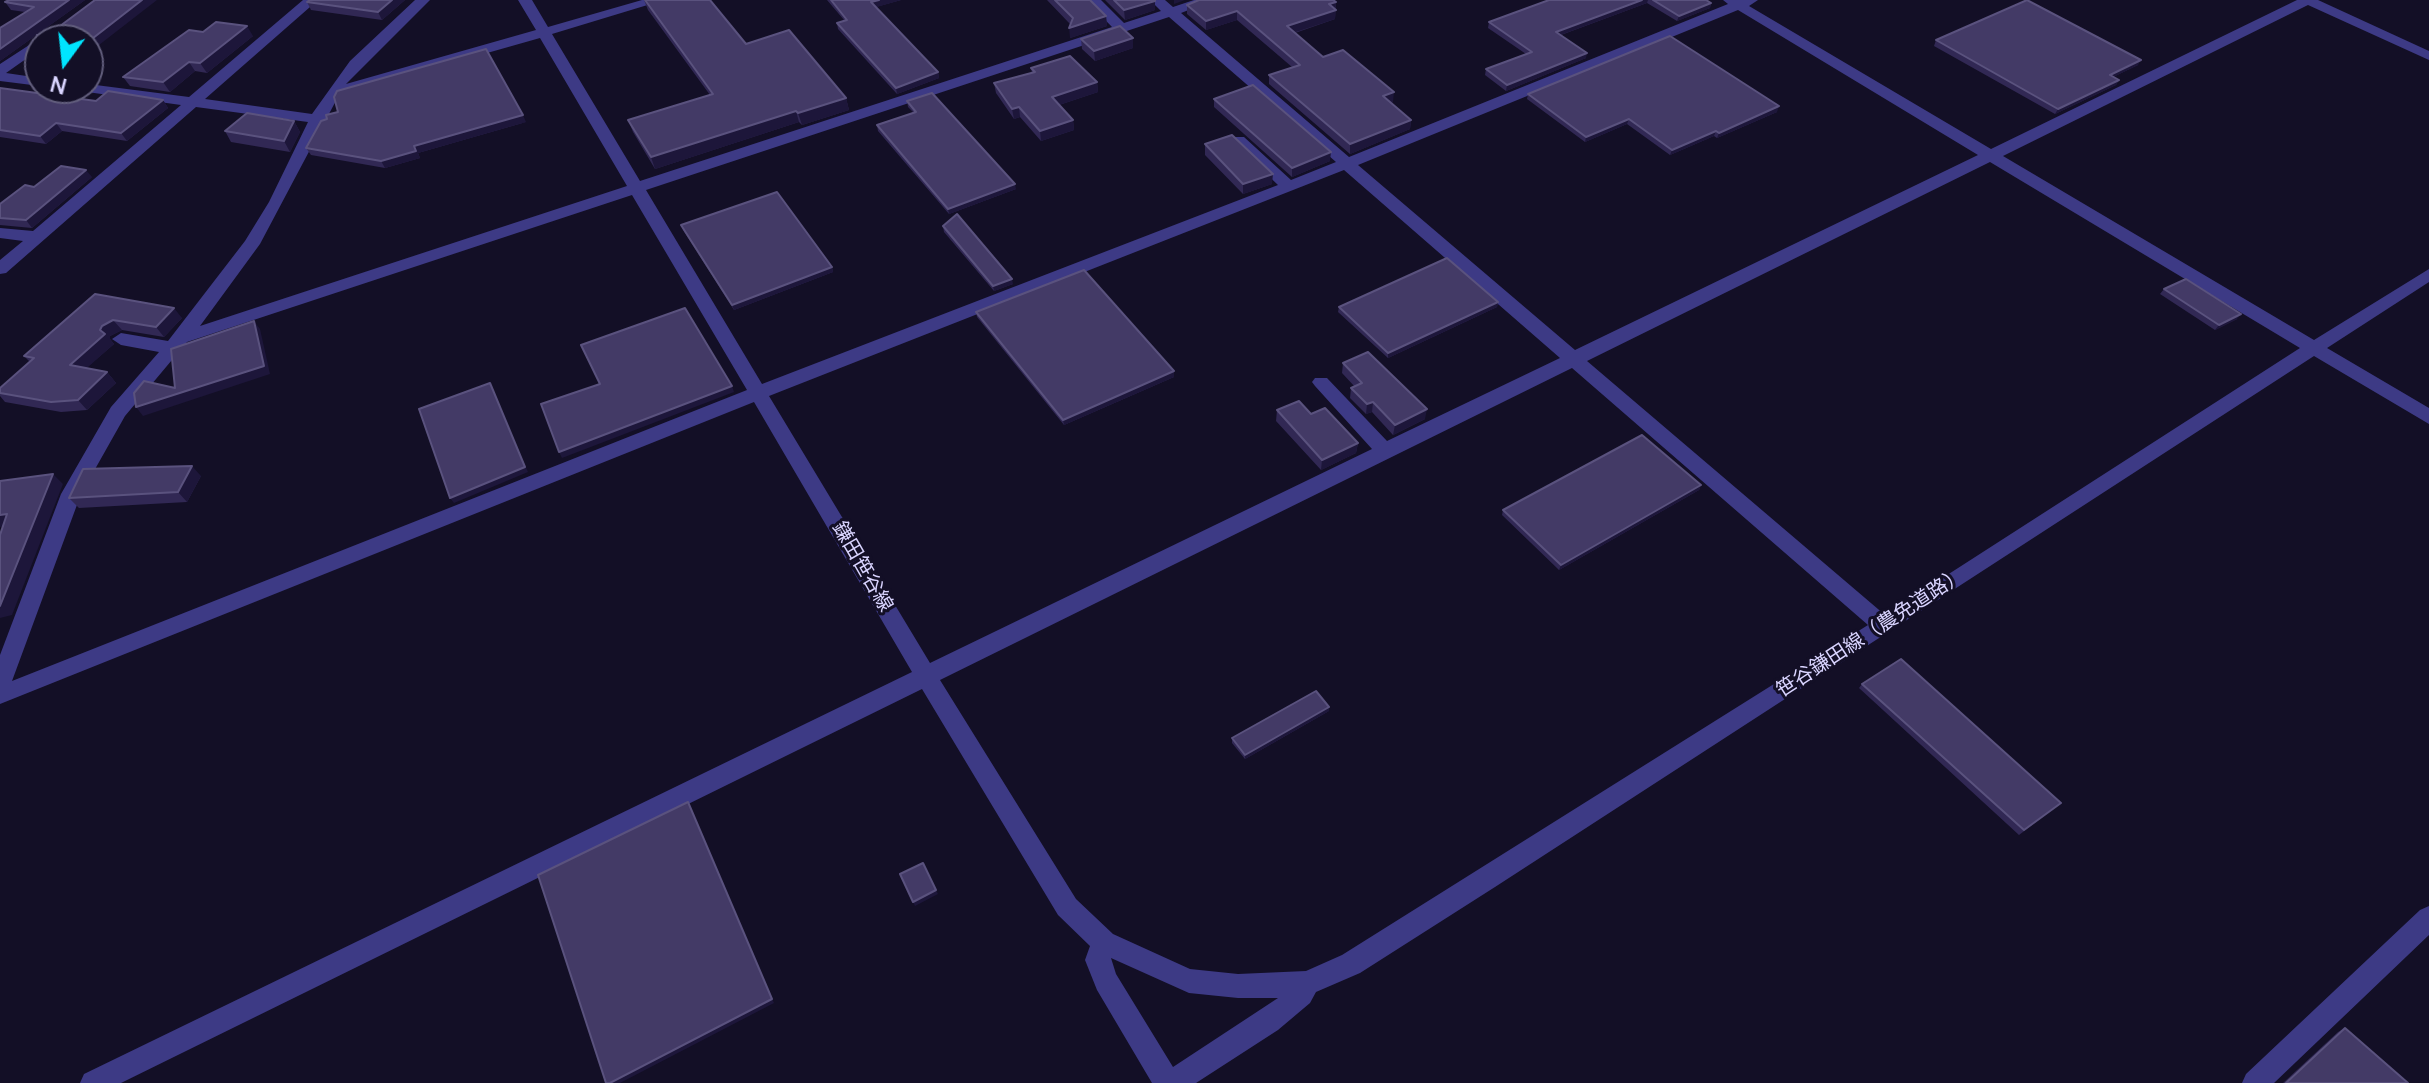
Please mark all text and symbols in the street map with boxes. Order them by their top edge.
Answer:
north arrow [24,24,104,104]
text: N [47,69,70,102]
street label: 鎌田笹谷線 [827,518,897,616]
street label: 笹谷鎌田線（農免道路） [1772,563,1970,703]

